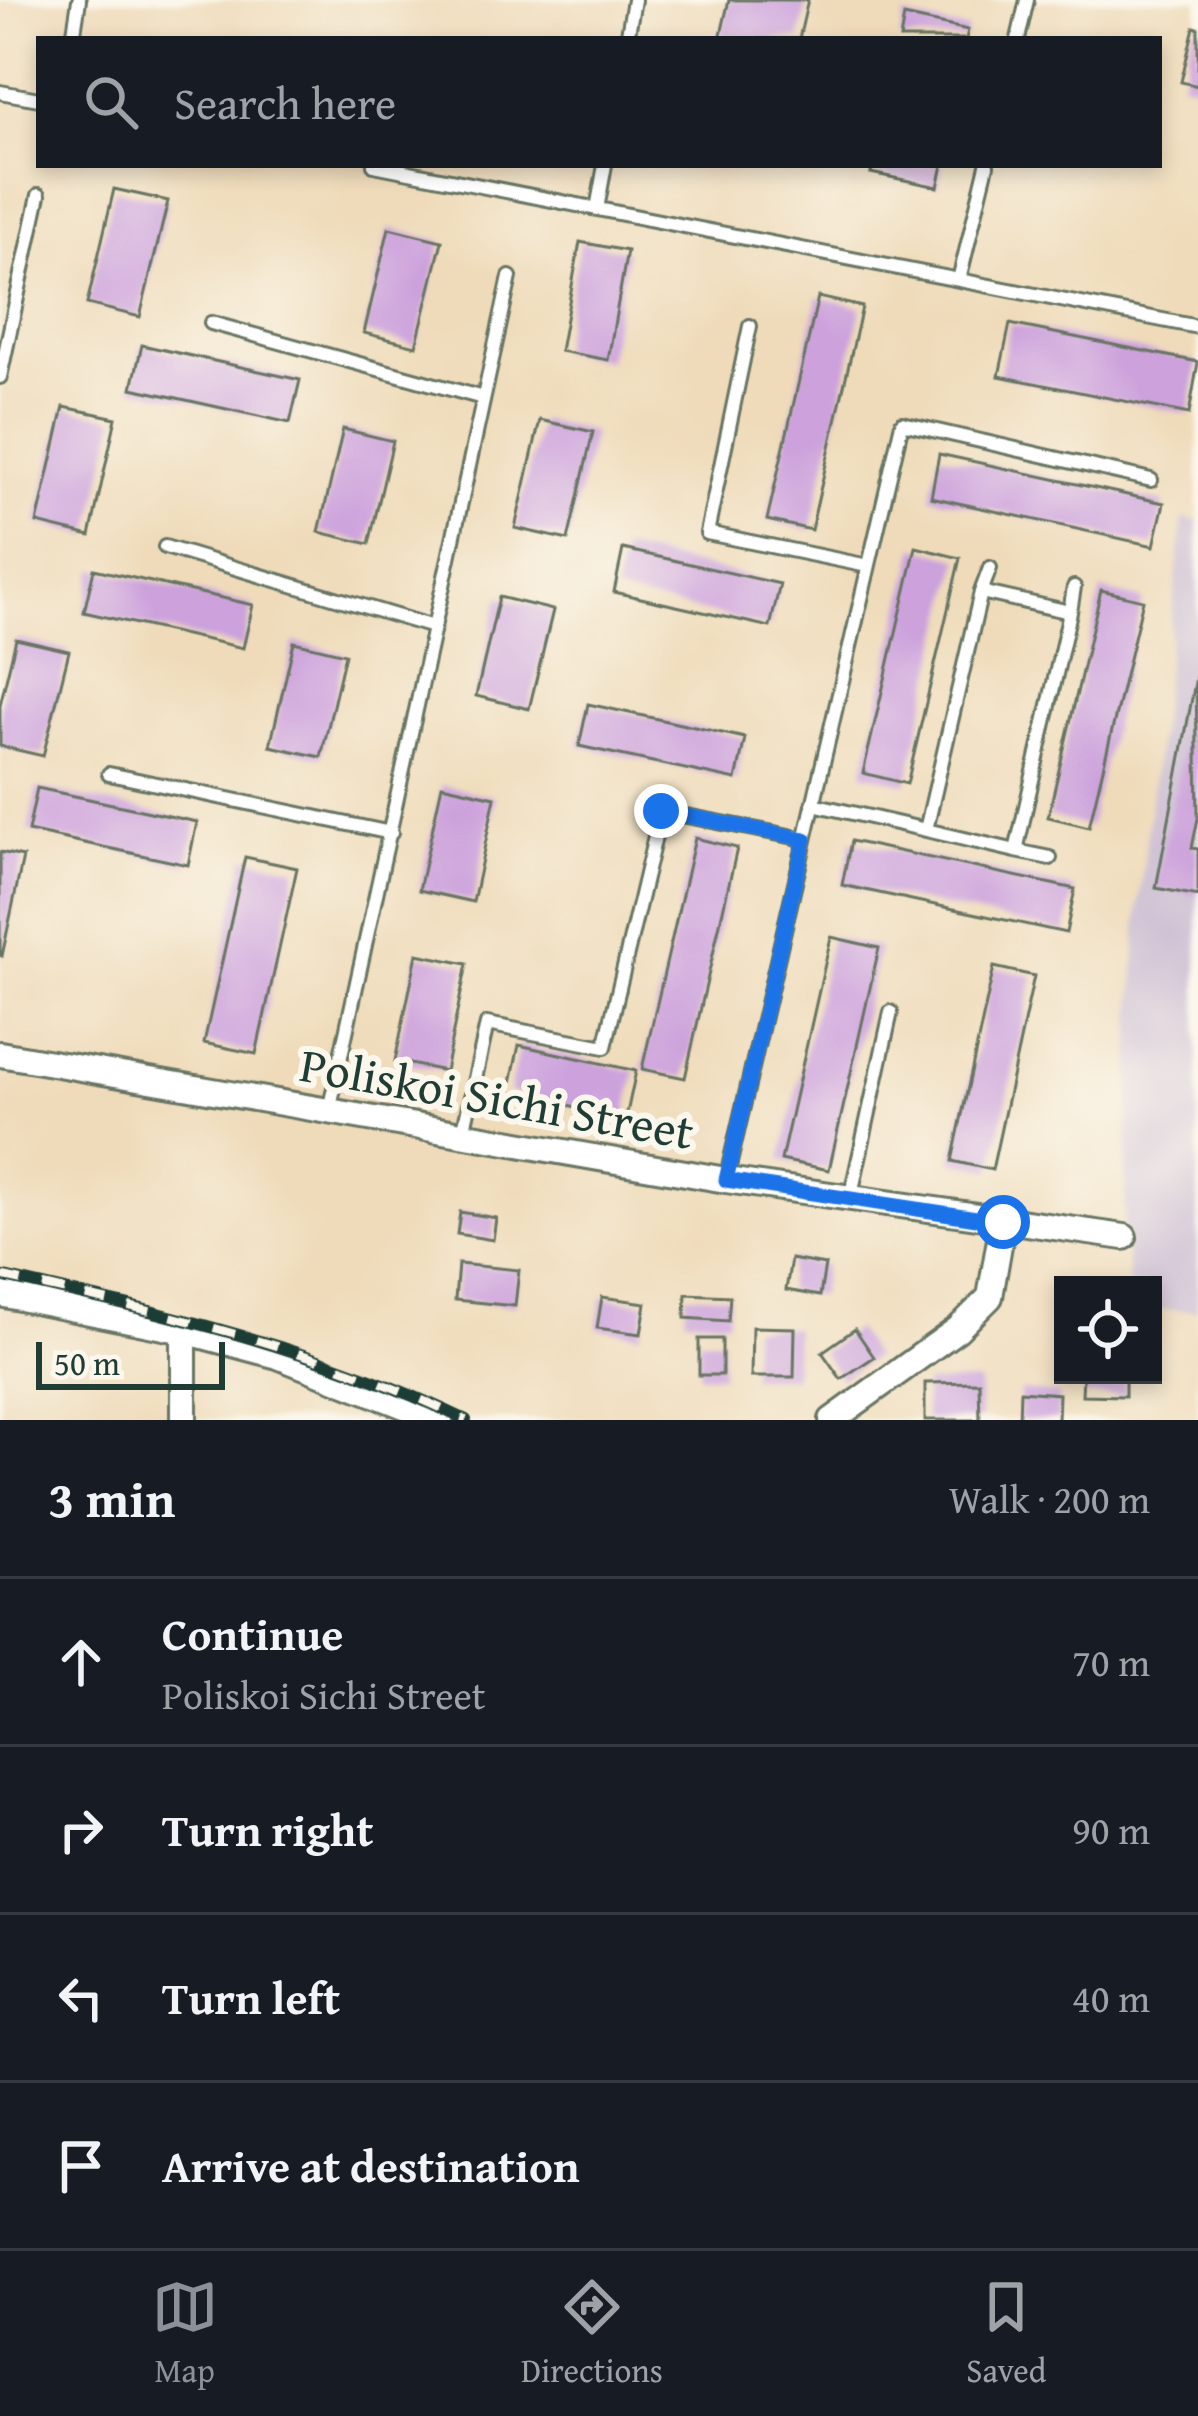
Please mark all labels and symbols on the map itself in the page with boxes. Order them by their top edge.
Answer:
route end [634,784,688,838]
street label: Poliskoi Sichi Street [295,1028,699,1167]
route start [976,1195,1030,1249]
scale bar [36,1336,225,1389]

